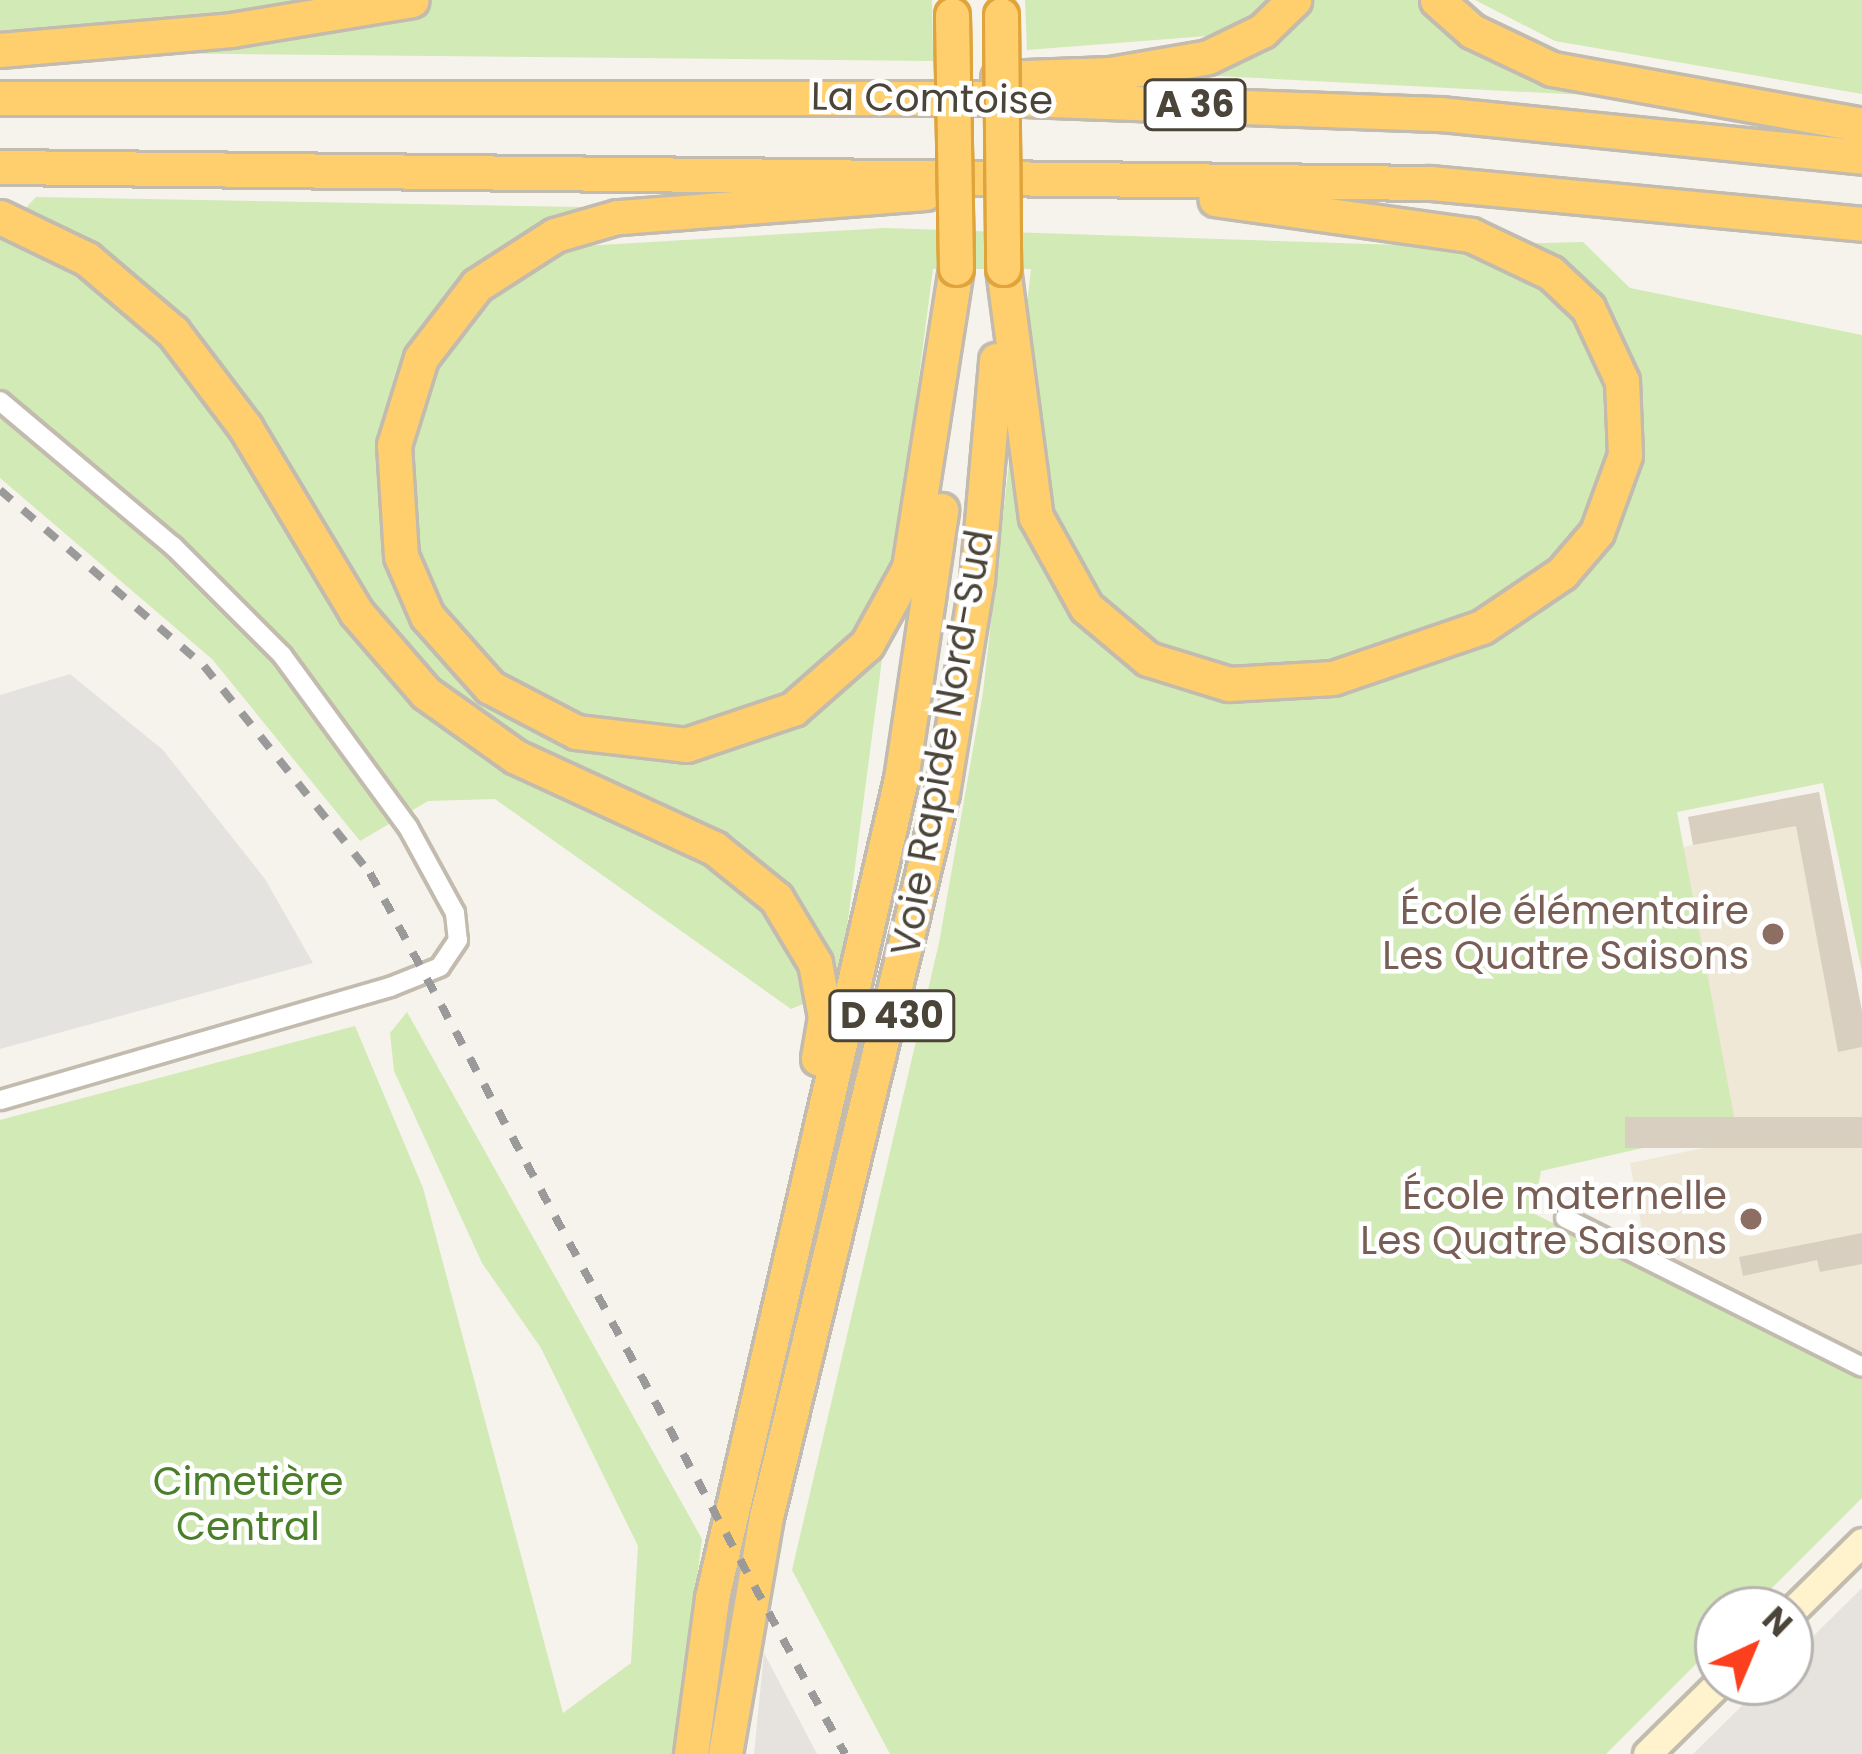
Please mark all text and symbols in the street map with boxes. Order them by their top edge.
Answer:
street label: La Comtoise [811,73,1053,125]
road number: A 36 [1141,75,1249,135]
street label: Voie Rapide Nord-Sud [882,526,1004,960]
place label: École élémentaire Les Quatre Saisons [1382,889,1749,980]
marker: École élémentaire Les Quatre Saisons [1760,921,1786,947]
road number: D 430 [826,986,958,1046]
place label: École maternelle Les Quatre Saisons [1360,1174,1727,1265]
marker: École maternelle Les Quatre Saisons [1738,1206,1764,1232]
park label: Cimetière Central [153,1460,343,1551]
north arrow [1694,1586,1814,1706]
text: N [1752,1596,1803,1647]

